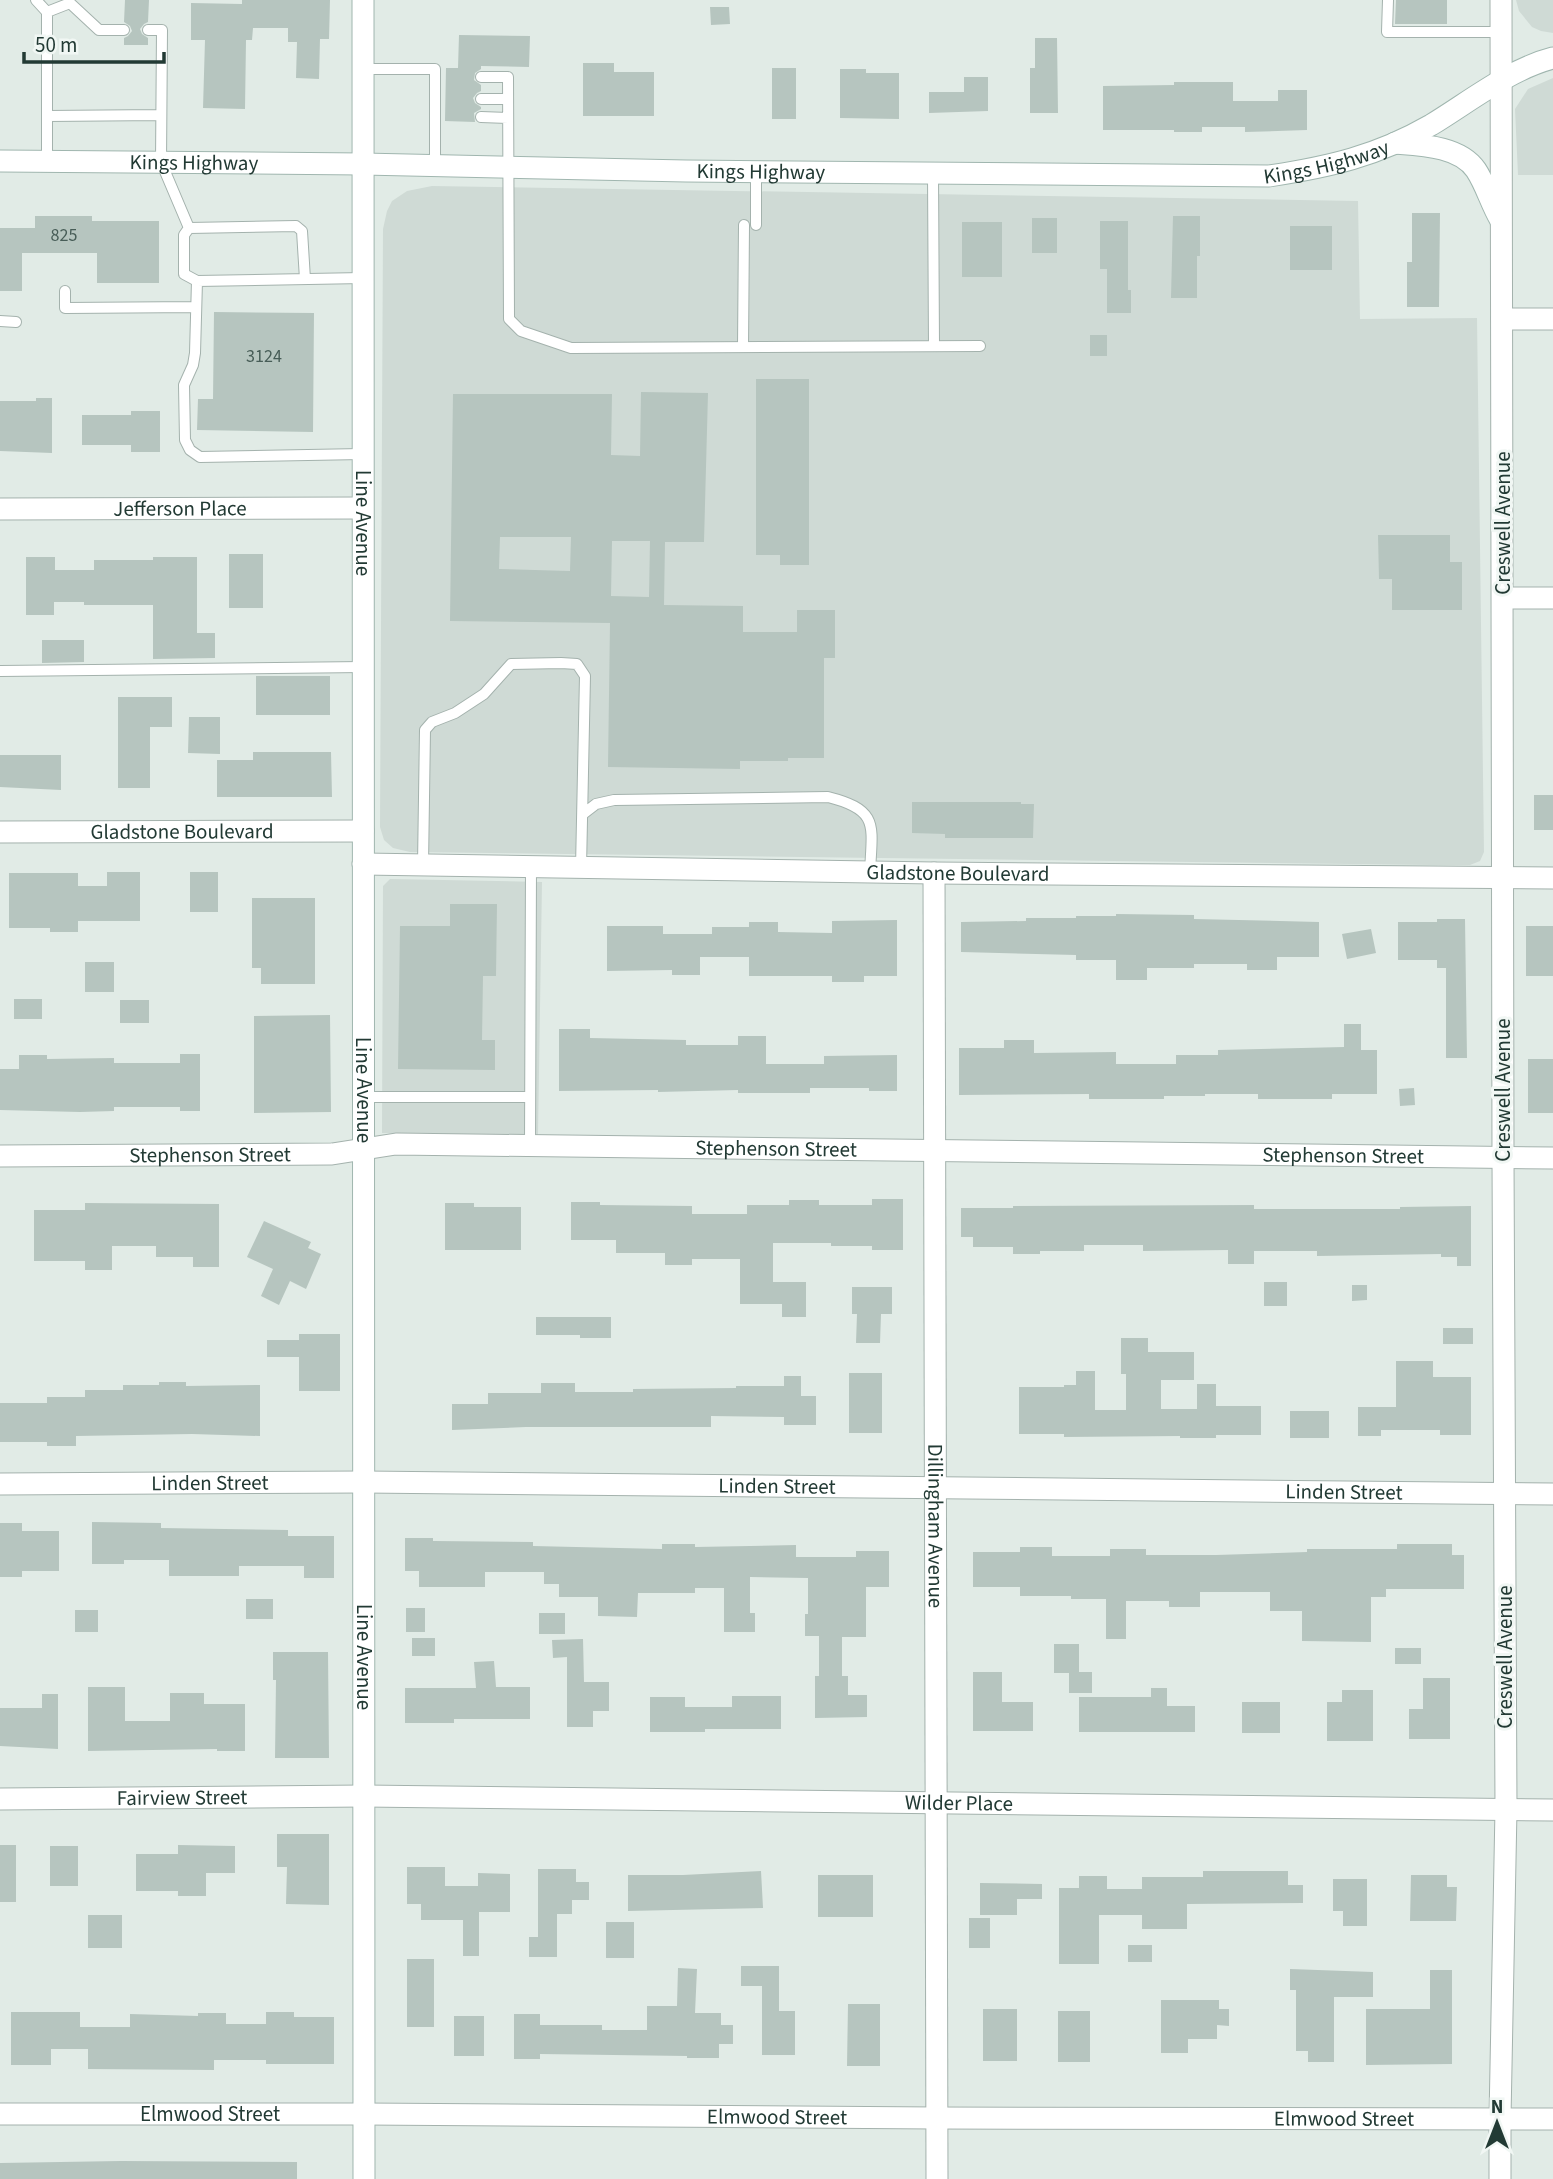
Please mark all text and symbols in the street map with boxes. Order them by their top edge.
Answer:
scale bar [24,21,164,65]
text: 50 m [35,30,77,60]
street label: Kings Highway [1261,132,1394,192]
street label: Kings Highway [130,147,259,178]
street label: Kings Highway [696,156,826,187]
house number: 825 [51,223,77,248]
house number: 3124 [246,344,282,369]
street label: Creswell Avenue [1488,451,1518,595]
street label: Line Avenue [348,470,378,576]
street label: Jefferson Place [113,493,247,524]
street label: Gladstone Boulevard [90,816,274,847]
street label: Gladstone Boulevard [866,857,1050,889]
street label: Creswell Avenue [1488,1018,1518,1162]
street label: Line Avenue [348,1037,379,1143]
street label: Stephenson Street [695,1133,857,1165]
street label: Stephenson Street [129,1139,291,1170]
street label: Stephenson Street [1262,1139,1424,1171]
street label: Dillingham Avenue [920,1444,951,1608]
street label: Linden Street [151,1468,269,1498]
street label: Linden Street [718,1471,836,1502]
street label: Linden Street [1285,1476,1403,1507]
street label: Creswell Avenue [1490,1585,1520,1729]
street label: Line Avenue [349,1604,379,1710]
street label: Fairview Street [116,1782,247,1813]
street label: Wilder Place [905,1787,1013,1819]
north arrow [1462,2088,1532,2158]
text: N [1491,2094,1503,2121]
street label: Elmwood Street [140,2099,280,2129]
street label: Elmwood Street [707,2101,847,2132]
street label: Elmwood Street [1274,2104,1414,2134]

